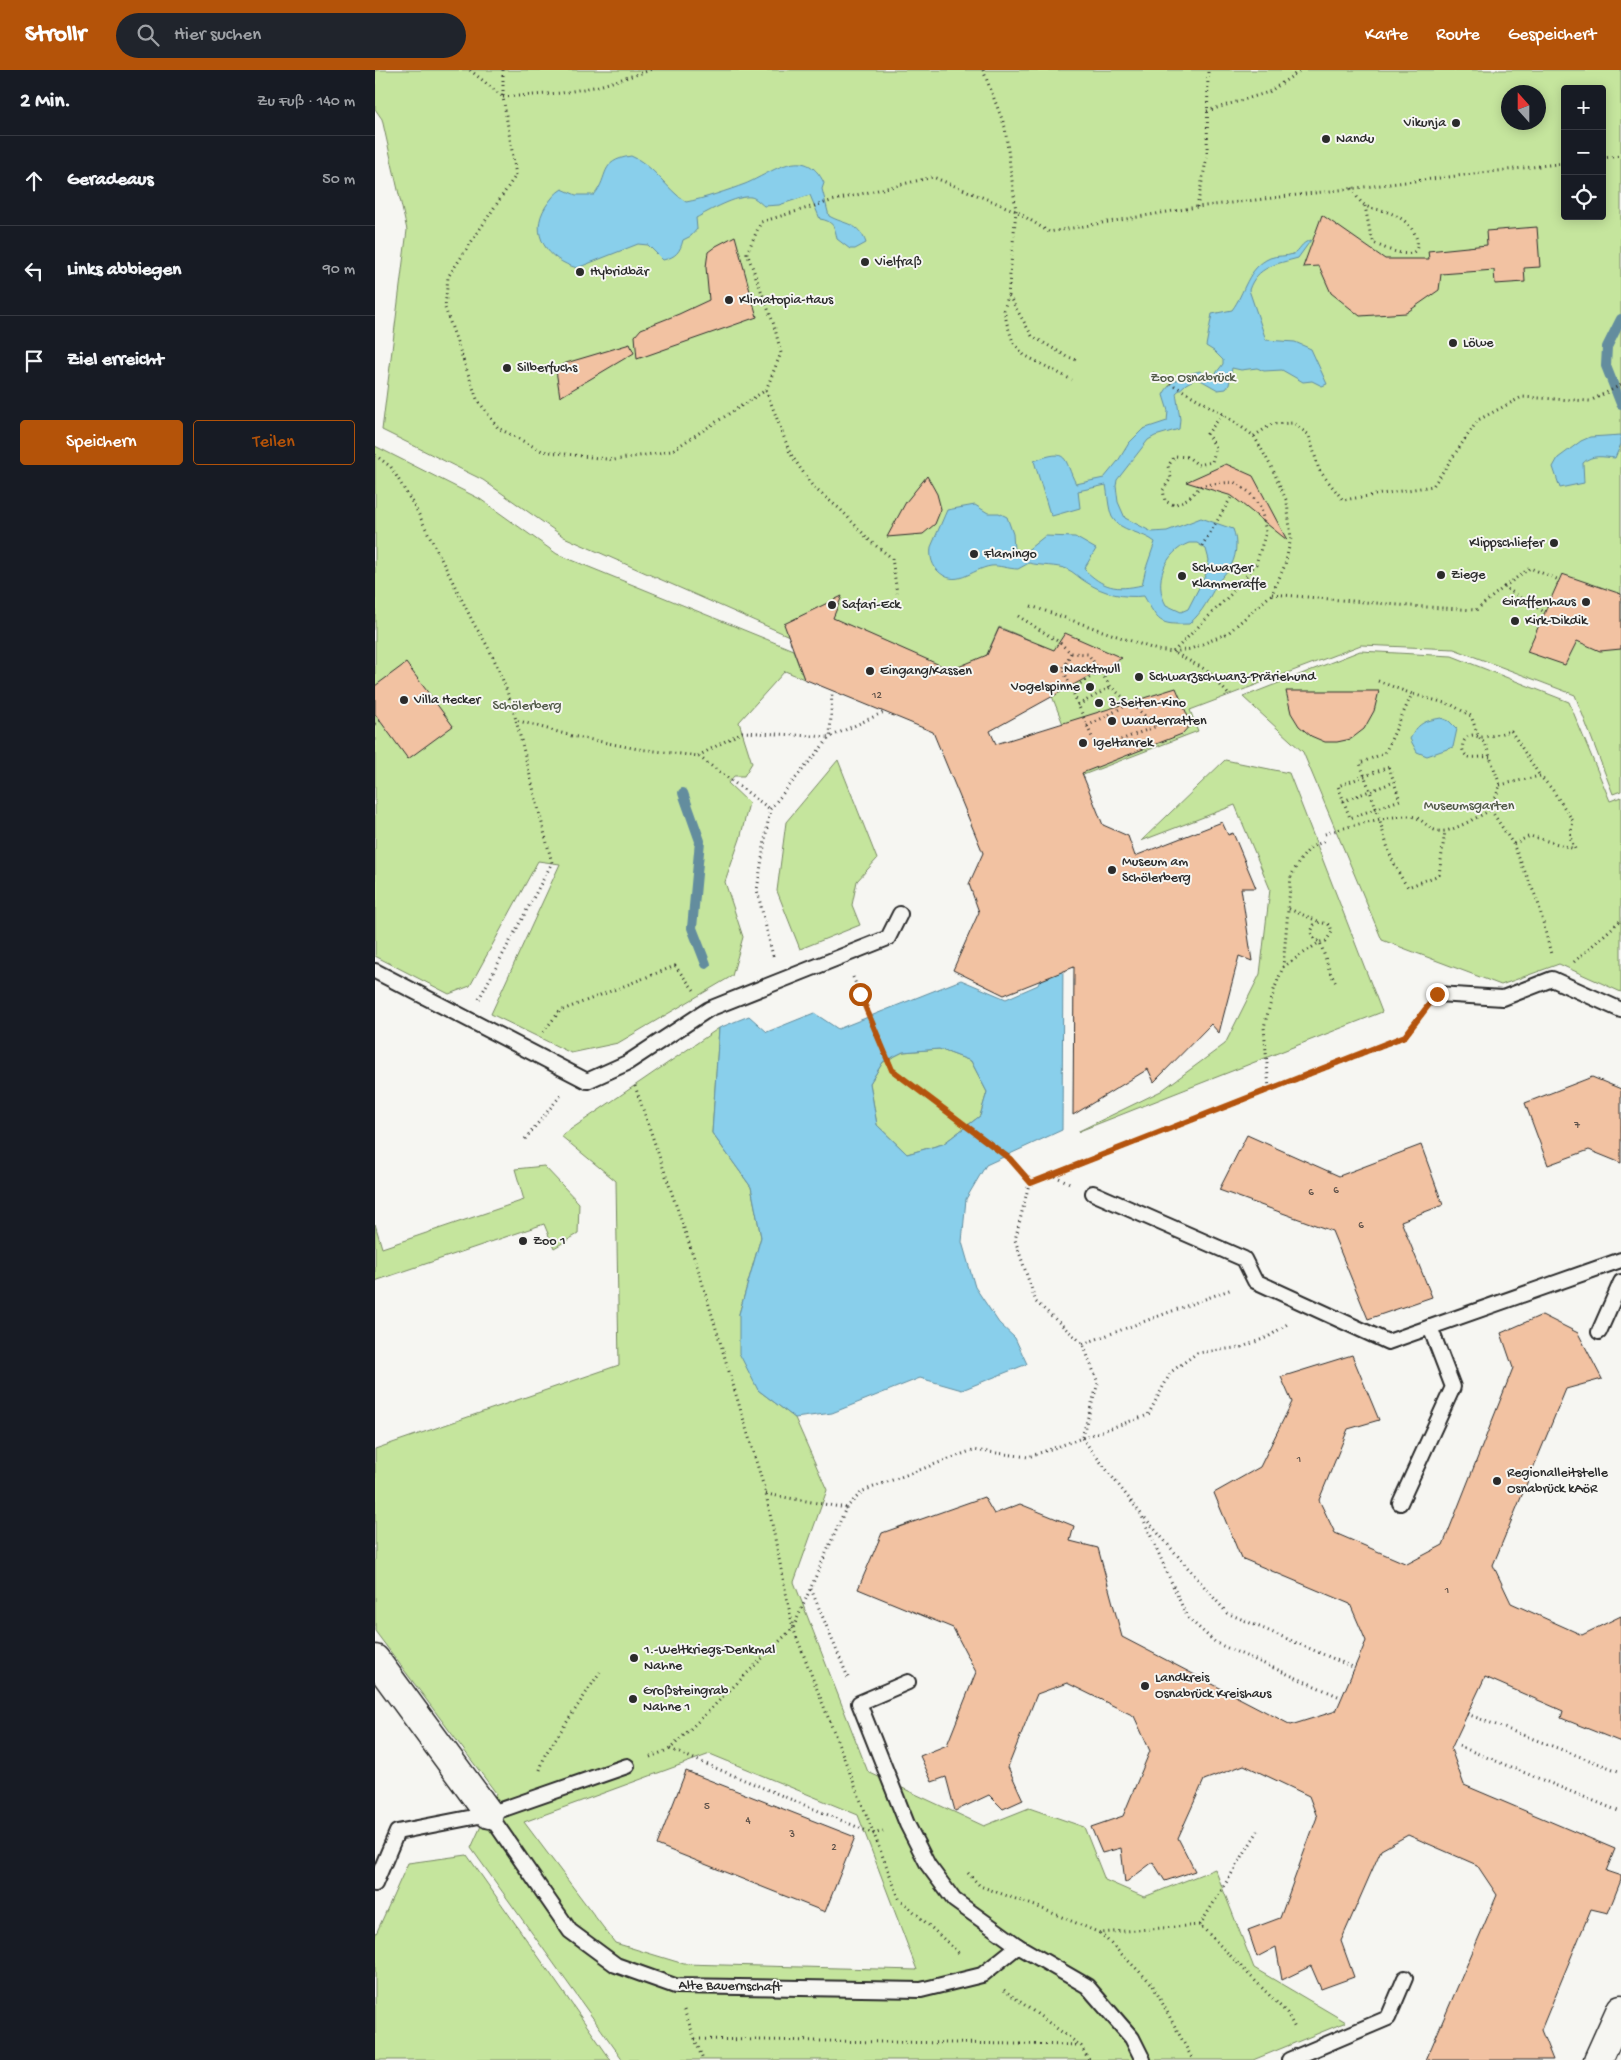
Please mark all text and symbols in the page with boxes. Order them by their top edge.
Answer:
search box [116,13,466,58]
text: Strollr [25,21,86,50]
icon: search [134,21,162,49]
text: Hier suchen [174,24,261,47]
text: Karte [1365,25,1408,46]
text: Route [1436,25,1480,46]
text: Gespeichert [1508,25,1596,46]
north arrow [1501,85,1546,130]
map controls [1561,85,1606,220]
button: + [1561,85,1606,130]
text: 2 Min. [20,90,71,115]
text: Zu Fuß · 140 m [257,93,355,112]
place label: Vikunja [1403,115,1447,132]
marker: Vikunja [1450,117,1462,129]
button: − [1561,130,1606,175]
place label: Nandu [1336,131,1375,148]
marker: Nandu [1320,133,1332,145]
icon: ahead [20,167,48,195]
text: Geradeaus [67,169,153,192]
text: 50 m [322,171,355,190]
button: locate [1561,175,1606,220]
place label: Vielfraß [874,254,922,271]
marker: Vielfraß [859,256,871,268]
icon: left [20,257,48,285]
text: Links abbiegen [67,259,181,282]
text: 90 m [323,261,355,280]
place label: Hybridbär [590,264,650,281]
marker: Hybridbär [574,266,586,278]
place label: Klimatopia-Haus [739,292,834,309]
marker: Klimatopia-Haus [723,294,735,306]
place label: Löwe [1463,335,1494,352]
marker: Löwe [1447,337,1459,349]
icon: arrive [20,347,48,375]
text: Ziel erreicht [67,349,164,372]
place label: Silberfuchs [517,360,578,377]
marker: Silberfuchs [501,362,513,374]
park label: Zoo Osnabrück [1151,370,1237,387]
button: Speichern [20,420,183,465]
button: Teilen [193,420,355,465]
place label: Klippschliefer [1469,535,1545,552]
marker: Klippschliefer [1548,537,1560,549]
place label: Flamingo [983,546,1037,563]
marker: Flamingo [968,548,980,560]
place label: Schwarzer Klammeraffe [1192,560,1267,593]
place label: Ziege [1451,567,1486,584]
marker: Ziege [1435,569,1447,581]
marker: Schwarzer Klammeraffe [1176,570,1188,582]
place label: Giraffenhaus [1502,594,1577,611]
marker: Giraffenhaus [1580,596,1592,608]
place label: Safari-Eck [842,597,902,614]
marker: Safari-Eck [826,599,838,611]
place label: Kirk-Dikdik [1525,613,1589,630]
marker: Kirk-Dikdik [1509,615,1521,627]
place label: Nacktmull [1064,661,1120,678]
place label: Eingang/Kassen [880,663,972,680]
marker: Nacktmull [1048,663,1060,675]
marker: Eingang/Kassen [864,665,876,677]
place label: Schwarzschwanz-Präriehund [1149,669,1317,686]
marker: Schwarzschwanz-Präriehund [1133,671,1145,683]
place label: Vogelspinne [1010,679,1081,696]
marker: Vogelspinne [1084,681,1096,693]
house number: 12 [871,690,883,702]
place label: Villa Hecker [413,692,482,709]
marker: Villa Hecker [398,694,410,706]
place label: 3-Seiten-Kino [1108,695,1186,712]
marker: 3-Seiten-Kino [1093,697,1105,709]
park label: Schölerberg [493,698,561,715]
place label: Wanderratten [1122,713,1207,730]
marker: Wanderratten [1106,715,1118,727]
place label: Igeltanrek [1093,735,1155,752]
marker: Igeltanrek [1077,737,1089,749]
park label: Museumsgarten [1424,798,1515,815]
place label: Museum am Schölerberg [1122,854,1191,887]
marker: Museum am Schölerberg [1106,864,1118,876]
route start [849,983,872,1006]
route end [1426,983,1449,1006]
house number: 7 [1573,1120,1580,1132]
house number: 6 [1333,1185,1339,1197]
house number: 6 [1308,1187,1314,1199]
house number: 6 [1358,1220,1364,1232]
place label: Zoo 1 [533,1233,566,1250]
marker: Zoo 1 [517,1235,529,1247]
house number: 1 [1296,1454,1301,1466]
place label: Regionalleitstelle Osnabrück kAöR [1507,1465,1609,1498]
marker: Regionalleitstelle Osnabrück kAöR [1491,1475,1503,1487]
house number: 1 [1444,1585,1449,1597]
place label: 1.-Weltkriegs-Denkmal Nahne [643,1642,775,1675]
marker: 1.-Weltkriegs-Denkmal Nahne [628,1652,640,1664]
place label: Landkreis Osnabrück Kreishaus [1155,1670,1272,1703]
marker: Landkreis Osnabrück Kreishaus [1139,1680,1151,1692]
place label: Großsteingrab Nahne 1 [643,1683,729,1716]
marker: Großsteingrab Nahne 1 [627,1693,639,1705]
house number: 5 [704,1801,710,1813]
house number: 4 [745,1815,751,1827]
house number: 3 [788,1829,795,1841]
house number: 2 [831,1842,837,1854]
street label: Alte Bauernschaft [678,1978,783,1996]

